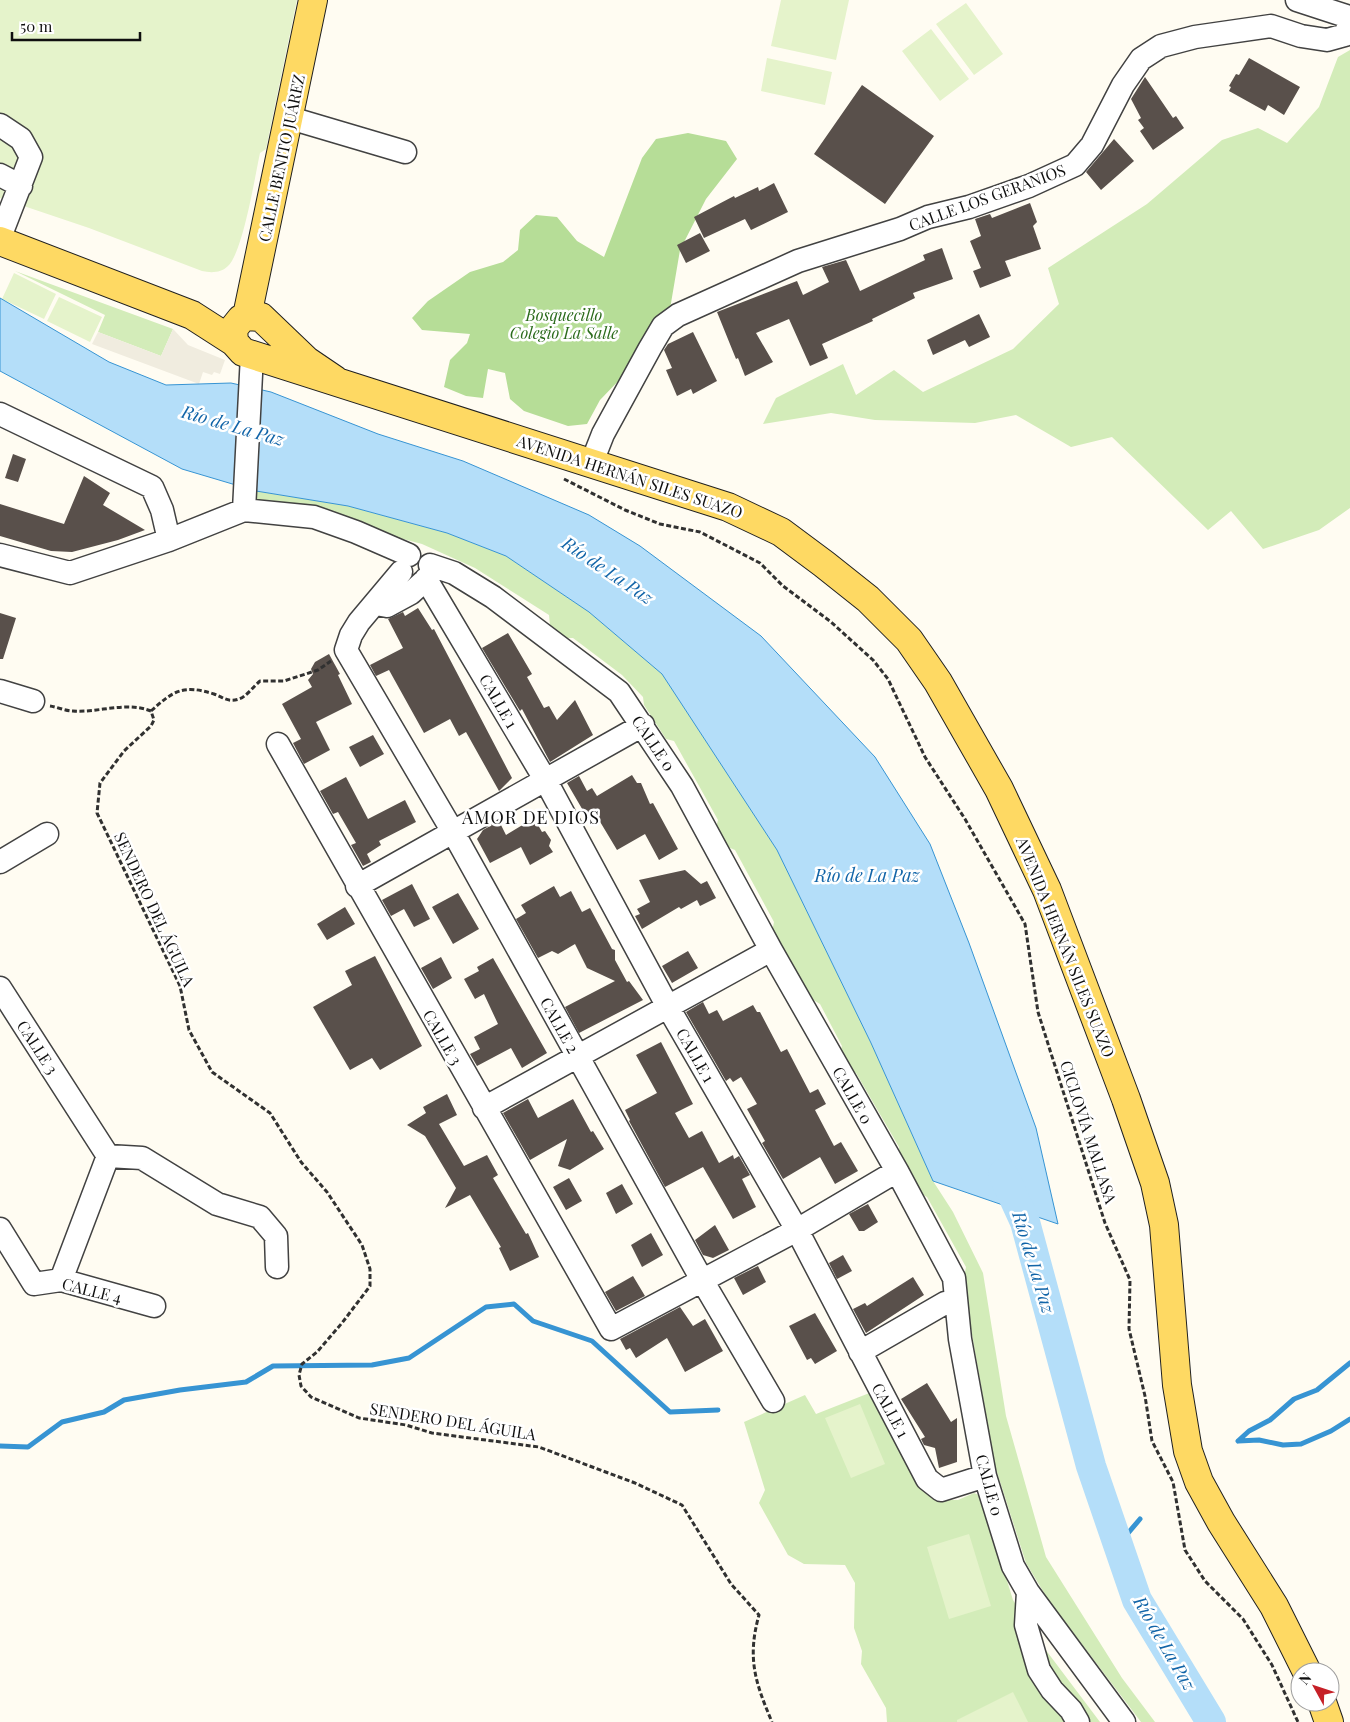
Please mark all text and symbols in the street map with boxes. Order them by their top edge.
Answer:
scale bar [12,10,140,42]
text: 50 m [20,16,53,36]
street label: CALLE BENITO JUÁREZ [253,72,309,244]
street label: CALLE LOS GERANIOS [906,159,1068,235]
park label: Bosquecillo Colegio La Salle [510,304,618,343]
water label: Río de La Paz [178,399,288,451]
street label: AVENIDA HERNÁN SILES SUAZO [514,429,746,522]
water label: Río de La Paz [557,530,659,610]
street label: CALLE 1 [475,670,523,732]
street label: CALLE 0 [628,711,680,775]
district label: AMOR DE DIOS [461,805,600,829]
street label: SENDERO DEL ÁGUILA [110,828,200,990]
street label: AVENIDA HERNÁN SILES SUAZO [1012,833,1120,1060]
water label: Río de La Paz [813,863,921,887]
street label: CALLE 2 [536,993,584,1057]
street label: CALLE 3 [419,1006,467,1068]
street label: CALLE 3 [13,1016,63,1078]
street label: CALLE 1 [672,1024,720,1086]
street label: CICLOVÍA MALLASA [1056,1058,1122,1207]
street label: CALLE 0 [828,1063,878,1127]
water label: Río de La Paz [1007,1207,1061,1317]
street label: CALLE 4 [60,1272,124,1308]
street label: CALLE 1 [868,1379,914,1441]
street label: SENDERO DEL ÁGUILA [368,1397,539,1445]
street label: CALLE 0 [972,1452,1008,1518]
water label: Río de La Paz [1128,1591,1202,1695]
north arrow [1290,1662,1340,1712]
text: N [1294,1668,1315,1688]

